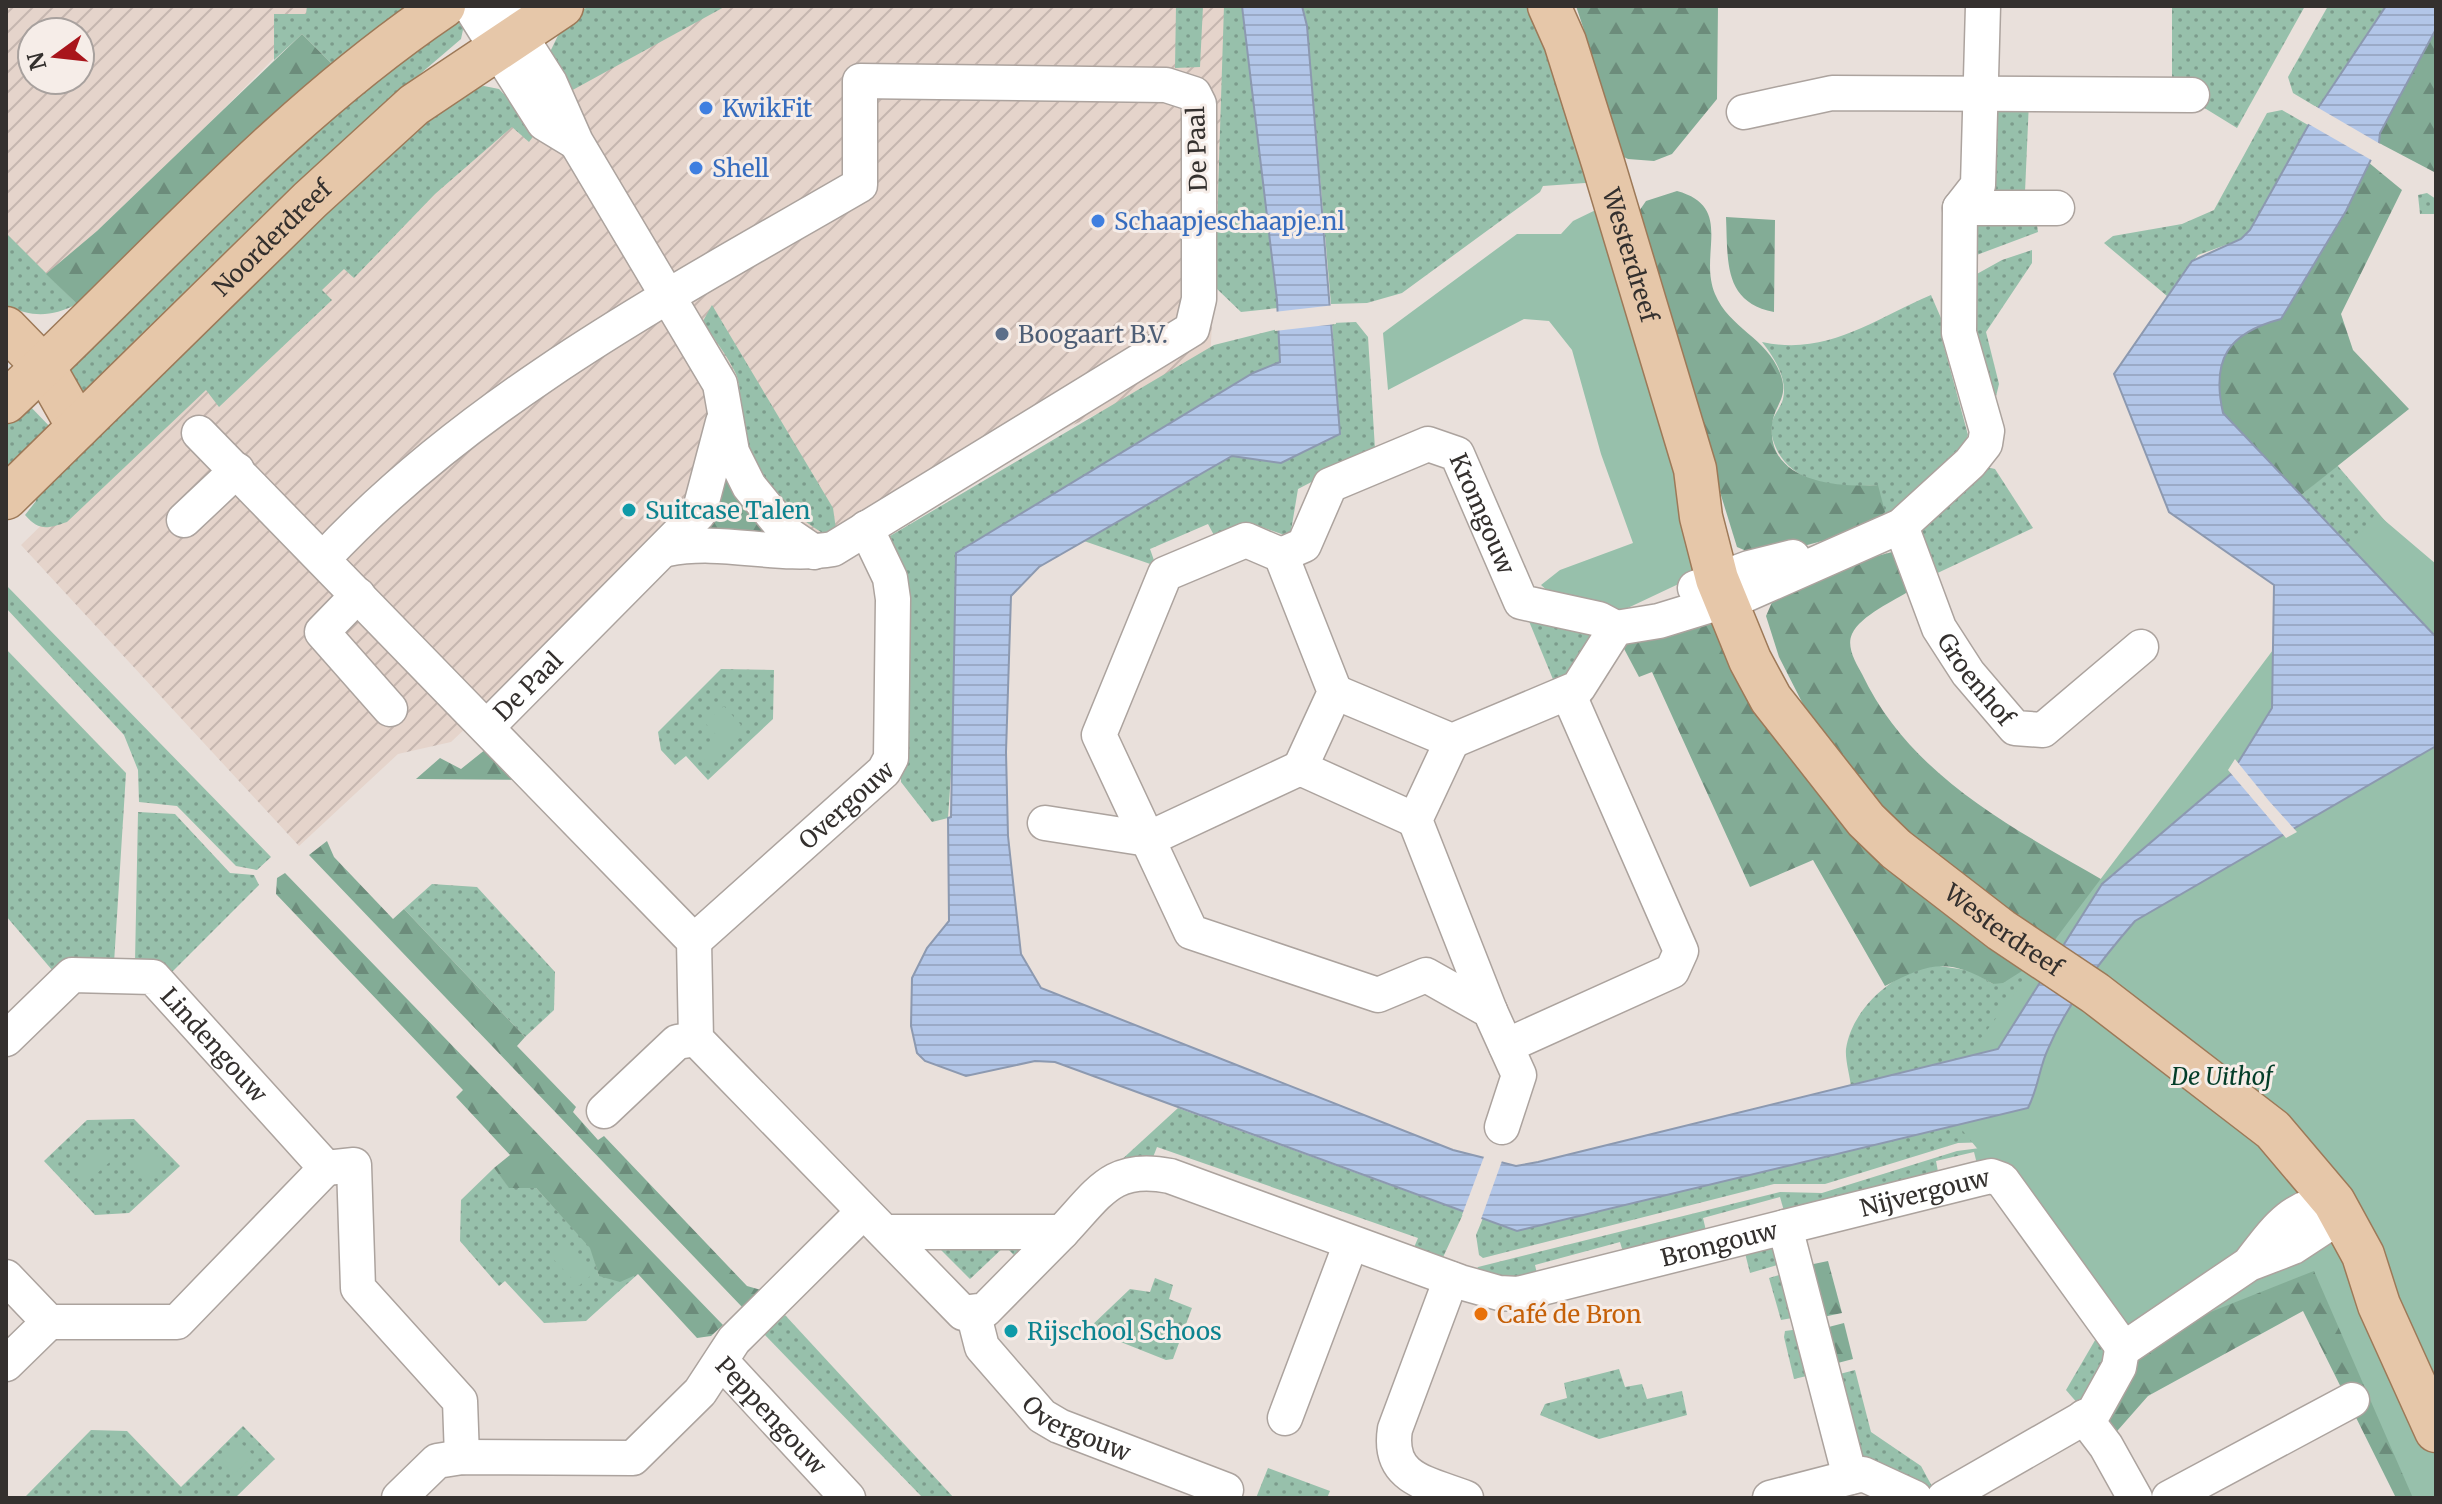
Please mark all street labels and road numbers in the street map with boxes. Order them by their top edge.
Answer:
street label: De Paal [1180,106,1214,192]
street label: Noorderdreef [206,172,338,302]
street label: Westerdreef [1596,183,1666,326]
street label: Kromgouw [1443,448,1523,579]
street label: Groenhof [1931,627,2022,732]
street label: De Paal [487,645,569,727]
street label: Overgouw [792,754,901,856]
street label: Westerdreef [1938,876,2069,983]
street label: Lindengouw [154,980,275,1109]
street label: Nijvergouw [1857,1161,1993,1223]
street label: Brongouw [1657,1214,1781,1273]
street label: Peppengouw [709,1350,834,1481]
street label: Overgouw [1016,1389,1136,1468]

